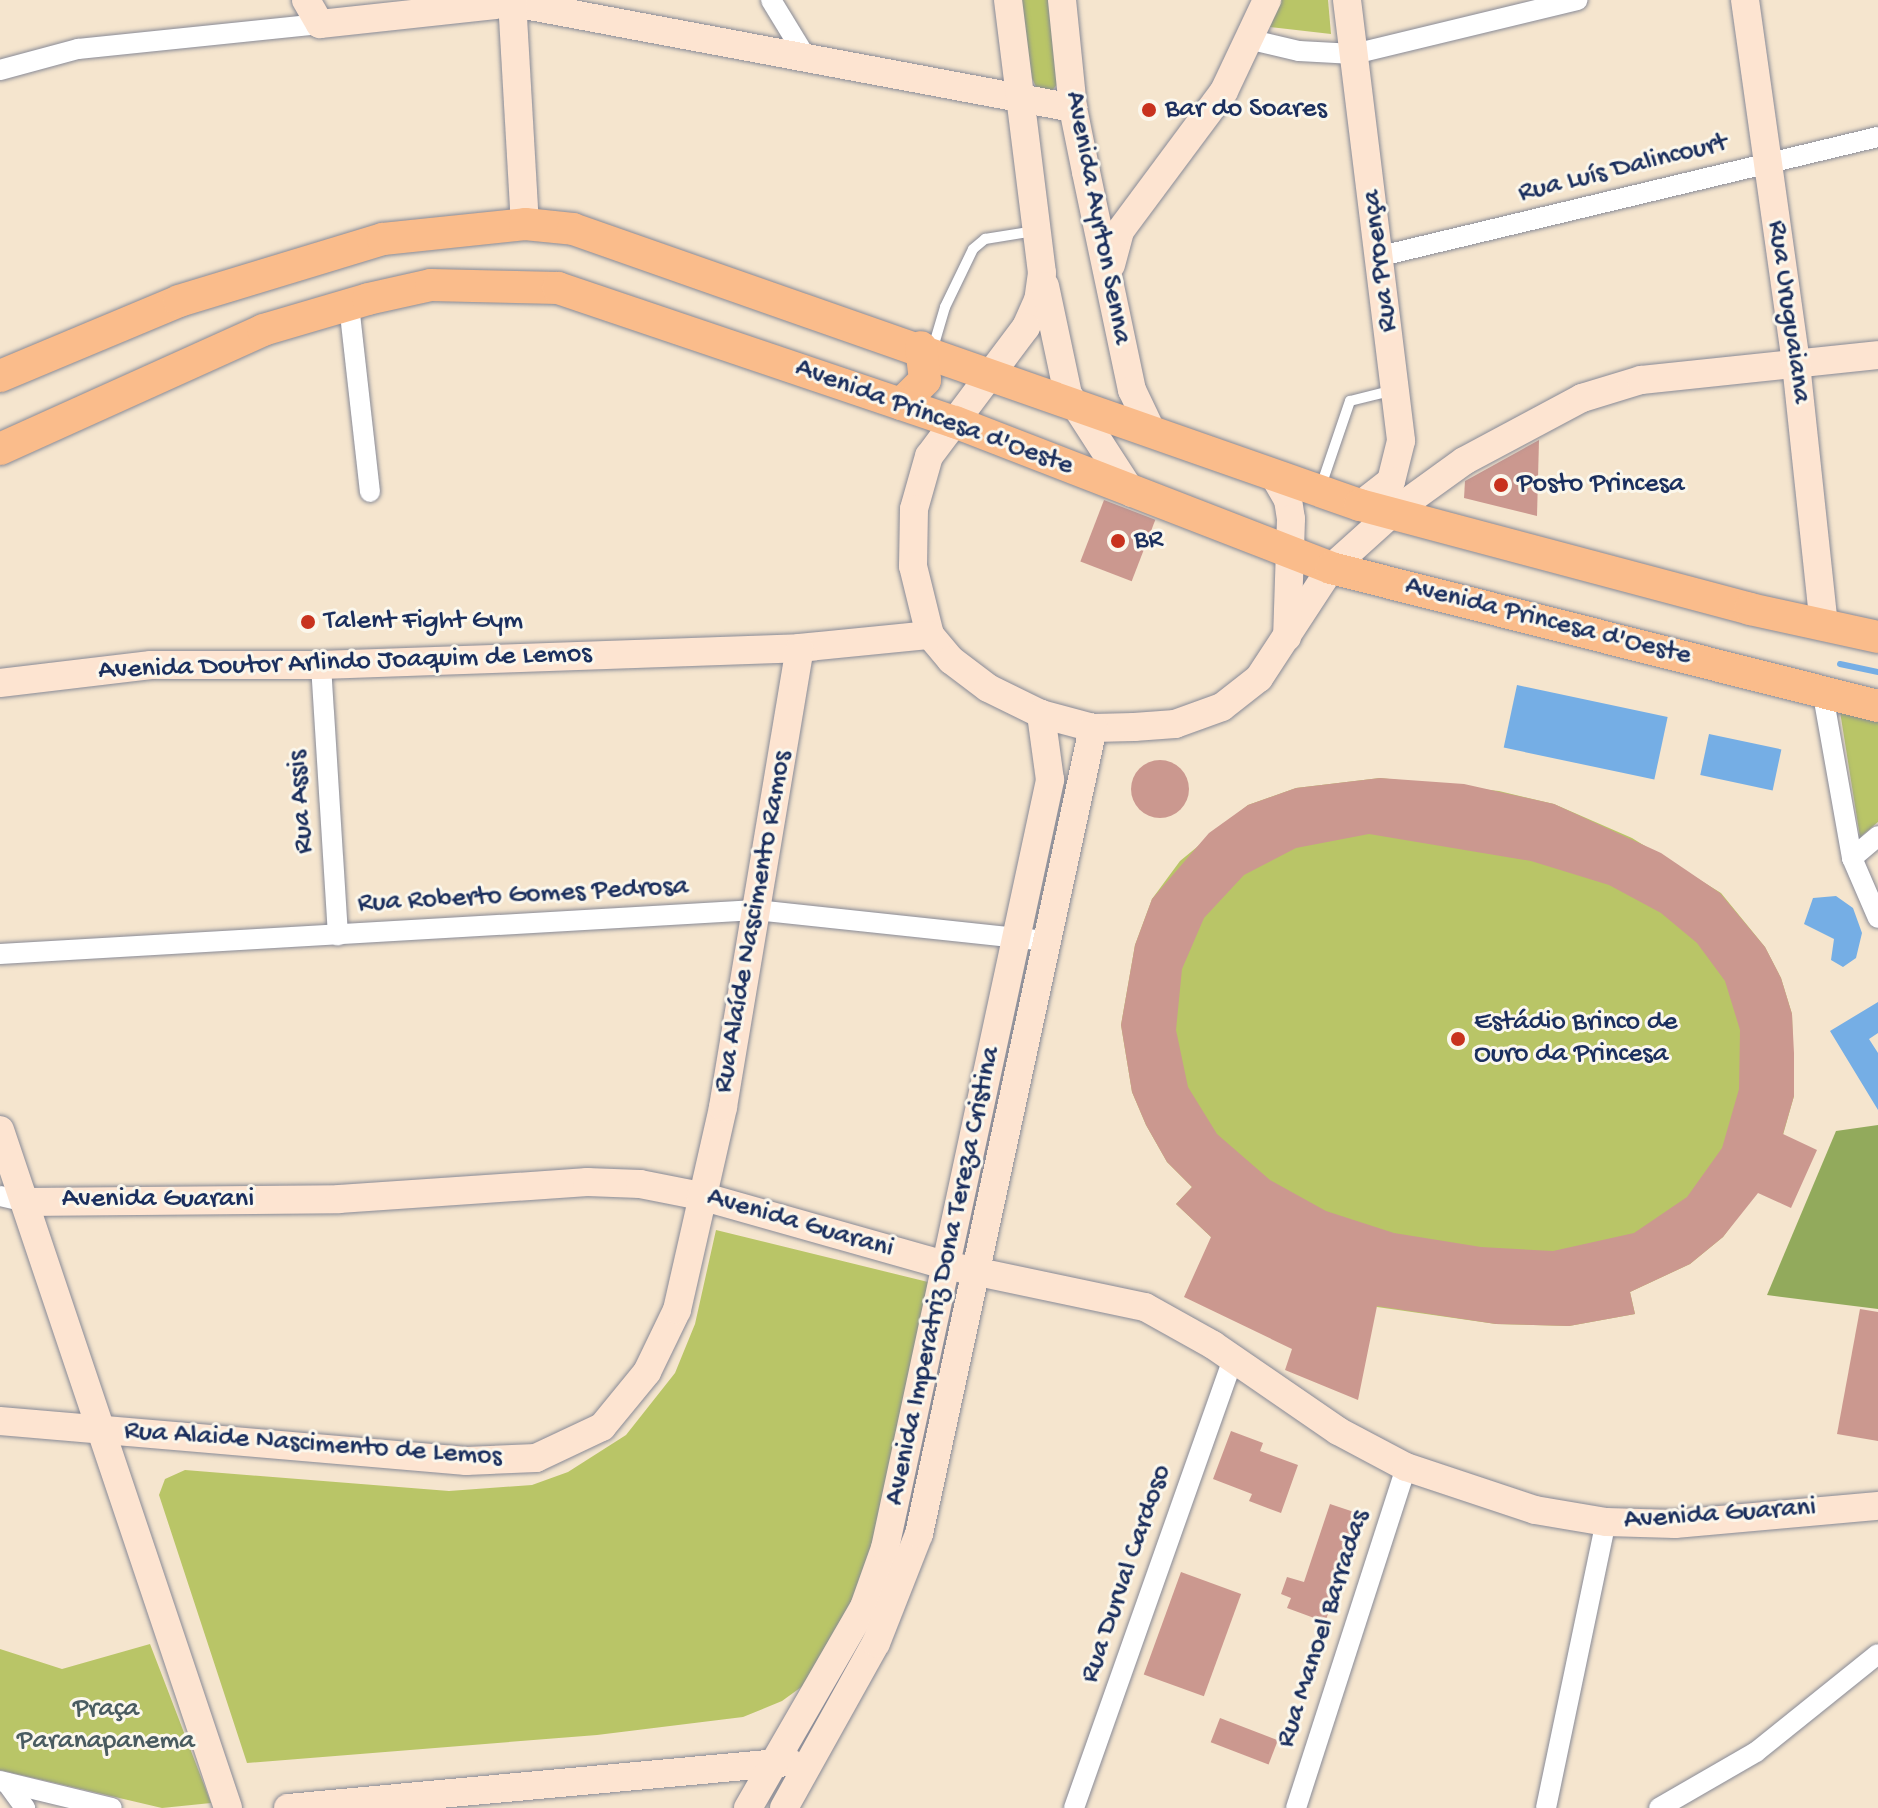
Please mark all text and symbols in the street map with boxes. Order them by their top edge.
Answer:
street label: Avenida Ayrton Senna [1056,89,1138,347]
place label: Bar do Soares [1165,93,1327,127]
marker: Bar do Soares [1140,101,1158,119]
street label: Rua Luís Dalincourt [1515,127,1731,211]
street label: Rua Proença [1356,188,1406,334]
street label: Rua Uruguaiana [1759,218,1817,406]
street label: Avenida Princesa d'Oeste [790,352,1078,484]
place label: Posto Princesa [1517,468,1684,502]
marker: Posto Princesa [1492,476,1510,494]
place label: BR [1134,524,1163,558]
marker: BR [1109,532,1127,550]
street label: Avenida Princesa d'Oeste [1402,570,1694,674]
place label: Talent Fight Gym [324,605,523,639]
marker: Talent Fight Gym [299,613,317,631]
street label: Avenida Doutor Arlindo Joaquim de Lemos [98,638,592,688]
street label: Rua Alaíde Nascimento Ramos [707,748,801,1096]
street label: Rua Assis [282,749,322,855]
street label: Rua Roberto Gomes Pedrosa [357,871,689,921]
place label: Estádio Brinco de Ouro da Princesa [1474,1006,1678,1072]
marker: Estádio Brinco de Ouro da Princesa [1449,1030,1467,1048]
street label: Avenida Imperatriz Dona Tereza Cristina [879,1044,1009,1508]
street label: Avenida Guarani [703,1181,897,1267]
street label: Avenida Guarani [62,1183,254,1217]
street label: Rua Alaide Nascimento de Lemos [123,1415,503,1475]
street label: Rua Durval Cardoso [1074,1461,1180,1687]
street label: Avenida Guarani [1623,1492,1817,1538]
street label: Rua Manoel Barradas [1270,1506,1378,1752]
park label: Praça Paranapanema [17,1693,195,1759]

